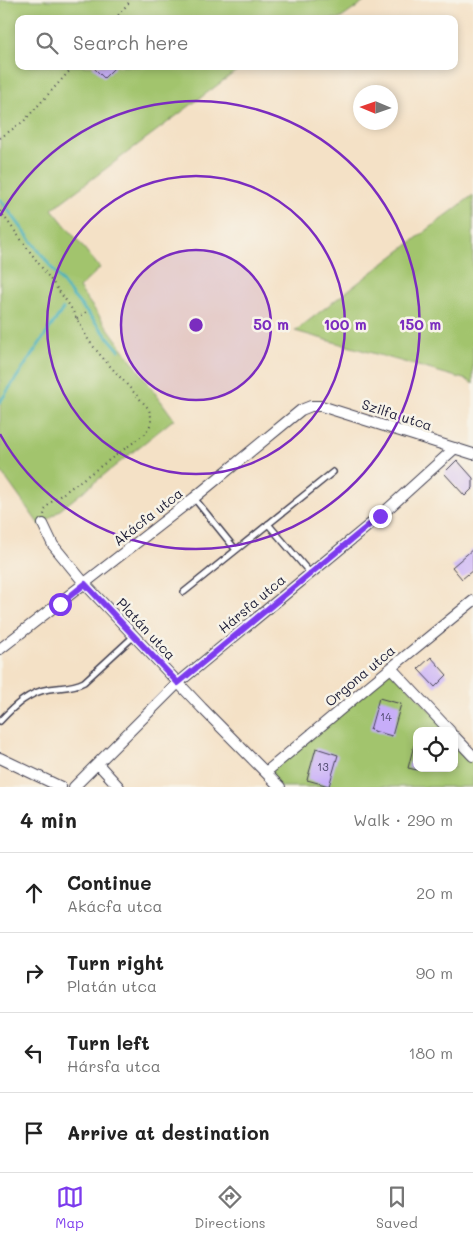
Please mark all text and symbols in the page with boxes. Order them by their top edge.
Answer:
search box [15,15,458,70]
icon: search [33,29,61,57]
text: Search here [73,30,189,55]
north arrow [353,85,398,130]
text: 50 m [253,314,289,334]
text: 100 m [323,314,367,334]
text: 150 m [399,314,441,334]
centre of rings [187,316,205,334]
street label: Szilfa utca [360,394,435,435]
street label: Akácfa utca [109,483,186,550]
route end [369,505,392,528]
street label: Hársfa utca [214,570,289,637]
route start [49,593,72,616]
street label: Platán utca [113,593,180,664]
street label: Orgona utca [321,641,399,711]
house number: 14 [380,709,392,724]
map controls [413,727,458,772]
button: locate [413,727,458,772]
house number: 13 [317,759,329,774]
text: 4 min [20,806,77,833]
text: Walk · 290 m [353,809,453,830]
text: Continue [67,870,152,895]
icon: ahead [20,879,48,907]
text: 20 m [416,882,453,903]
text: Akácfa utca [67,895,162,916]
text: Turn right [67,950,164,975]
icon: right [20,959,48,987]
text: 90 m [416,962,453,983]
text: Platán utca [67,975,157,996]
text: Turn left [67,1030,150,1055]
icon: left [20,1039,48,1067]
text: 180 m [408,1042,453,1063]
text: Hársfa utca [67,1055,161,1076]
icon: arrive [20,1119,48,1147]
text: Arrive at destination [67,1120,270,1145]
tab: Map [55,1183,84,1232]
tab: Directions [194,1183,266,1232]
tab: Saved [376,1183,418,1232]

